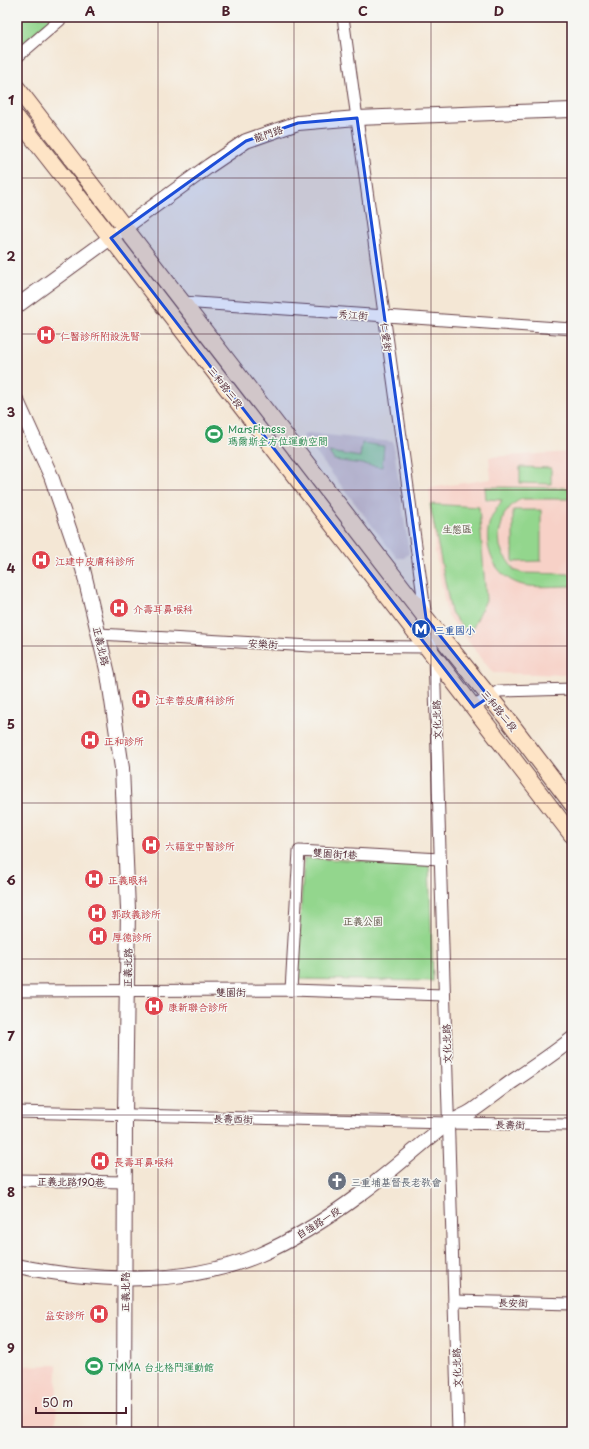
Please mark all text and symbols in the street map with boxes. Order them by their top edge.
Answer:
text: A [85,1,95,20]
text: B [222,1,231,20]
text: C [358,1,368,20]
text: D [494,1,504,20]
text: 1 [8,90,14,109]
street label: 龍門路 [251,121,285,145]
text: 2 [6,246,16,265]
street label: 秀江街 [338,305,368,323]
street label: 仁愛街 [377,321,397,353]
hospital icon: 仁醫診所附設洗腎 [35,324,57,346]
place label: 仁醫診所附設洗腎 [60,328,140,343]
street label: 三和路三段 [205,363,247,411]
text: 3 [7,402,16,421]
place label: MarsFitness 瑪爾斯全方位運動空間 [228,421,328,448]
sports icon: MarsFitness 瑪爾斯全方位運動空間 [203,423,225,445]
park label: 生態區 [442,521,472,536]
hospital icon: 江建中皮膚科診所 [30,549,52,571]
place label: 江建中皮膚科診所 [55,553,135,568]
text: 4 [7,558,16,577]
hospital icon: 介壽耳鼻喉科 [108,597,130,619]
place label: 介壽耳鼻喉科 [133,601,193,616]
metro station icon: 三重國小 [410,618,432,640]
place label: 三重國小 [435,622,475,637]
street label: 正義北路 [90,625,114,667]
street label: 安樂街 [248,635,278,651]
street label: 三和路二段 [478,686,522,734]
hospital icon: 江幸蓉皮膚科診所 [130,688,152,710]
place label: 江幸蓉皮膚科診所 [155,692,235,707]
street label: 文化北路 [428,700,444,740]
text: 5 [7,714,15,733]
hospital icon: 正和診所 [79,729,101,751]
place label: 正和診所 [104,733,144,748]
hospital icon: 六福堂中醫診所 [140,834,162,856]
place label: 六福堂中醫診所 [165,838,235,853]
street label: 雙園街1巷 [312,844,359,862]
hospital icon: 正義眼科 [83,868,105,890]
text: 6 [6,870,16,889]
place label: 正義眼科 [108,872,148,887]
hospital icon: 郭政義診所 [86,902,108,924]
place label: 郭政義診所 [111,906,161,921]
park label: 正義公園 [343,913,383,928]
hospital icon: 厚德診所 [87,925,109,947]
place label: 厚德診所 [112,929,152,944]
street label: 正義北路 [119,948,135,988]
street label: 雙園街 [216,984,246,999]
hospital icon: 康新聯合診所 [143,995,165,1017]
place label: 康新聯合診所 [168,999,228,1014]
street label: 文化北路 [438,1024,454,1064]
text: 7 [7,1026,15,1045]
street label: 長壽西街 [213,1110,253,1126]
street label: 長壽街 [495,1116,525,1132]
hospital icon: 長壽耳鼻喉科 [89,1150,111,1172]
place label: 長壽耳鼻喉科 [114,1154,174,1169]
church icon: 三重埔基督長老教會 [326,1170,348,1192]
street label: 正義北路190巷 [37,1173,106,1189]
place label: 三重埔基督長老教會 [351,1174,442,1189]
text: 8 [7,1182,15,1201]
street label: 自強路一段 [293,1202,343,1242]
street label: 正義北路 [117,1272,132,1312]
street label: 長安街 [498,1294,528,1310]
hospital icon: 益安診所 [88,1303,110,1325]
place label: 益安診所 [45,1307,85,1322]
text: 9 [7,1338,15,1357]
street label: 文化北路 [448,1348,464,1388]
sports icon: TMMA 台北格鬥運動館 [83,1355,105,1377]
place label: TMMA 台北格鬥運動館 [108,1359,214,1374]
scale bar [36,1389,126,1415]
text: 50 m [42,1393,73,1411]

